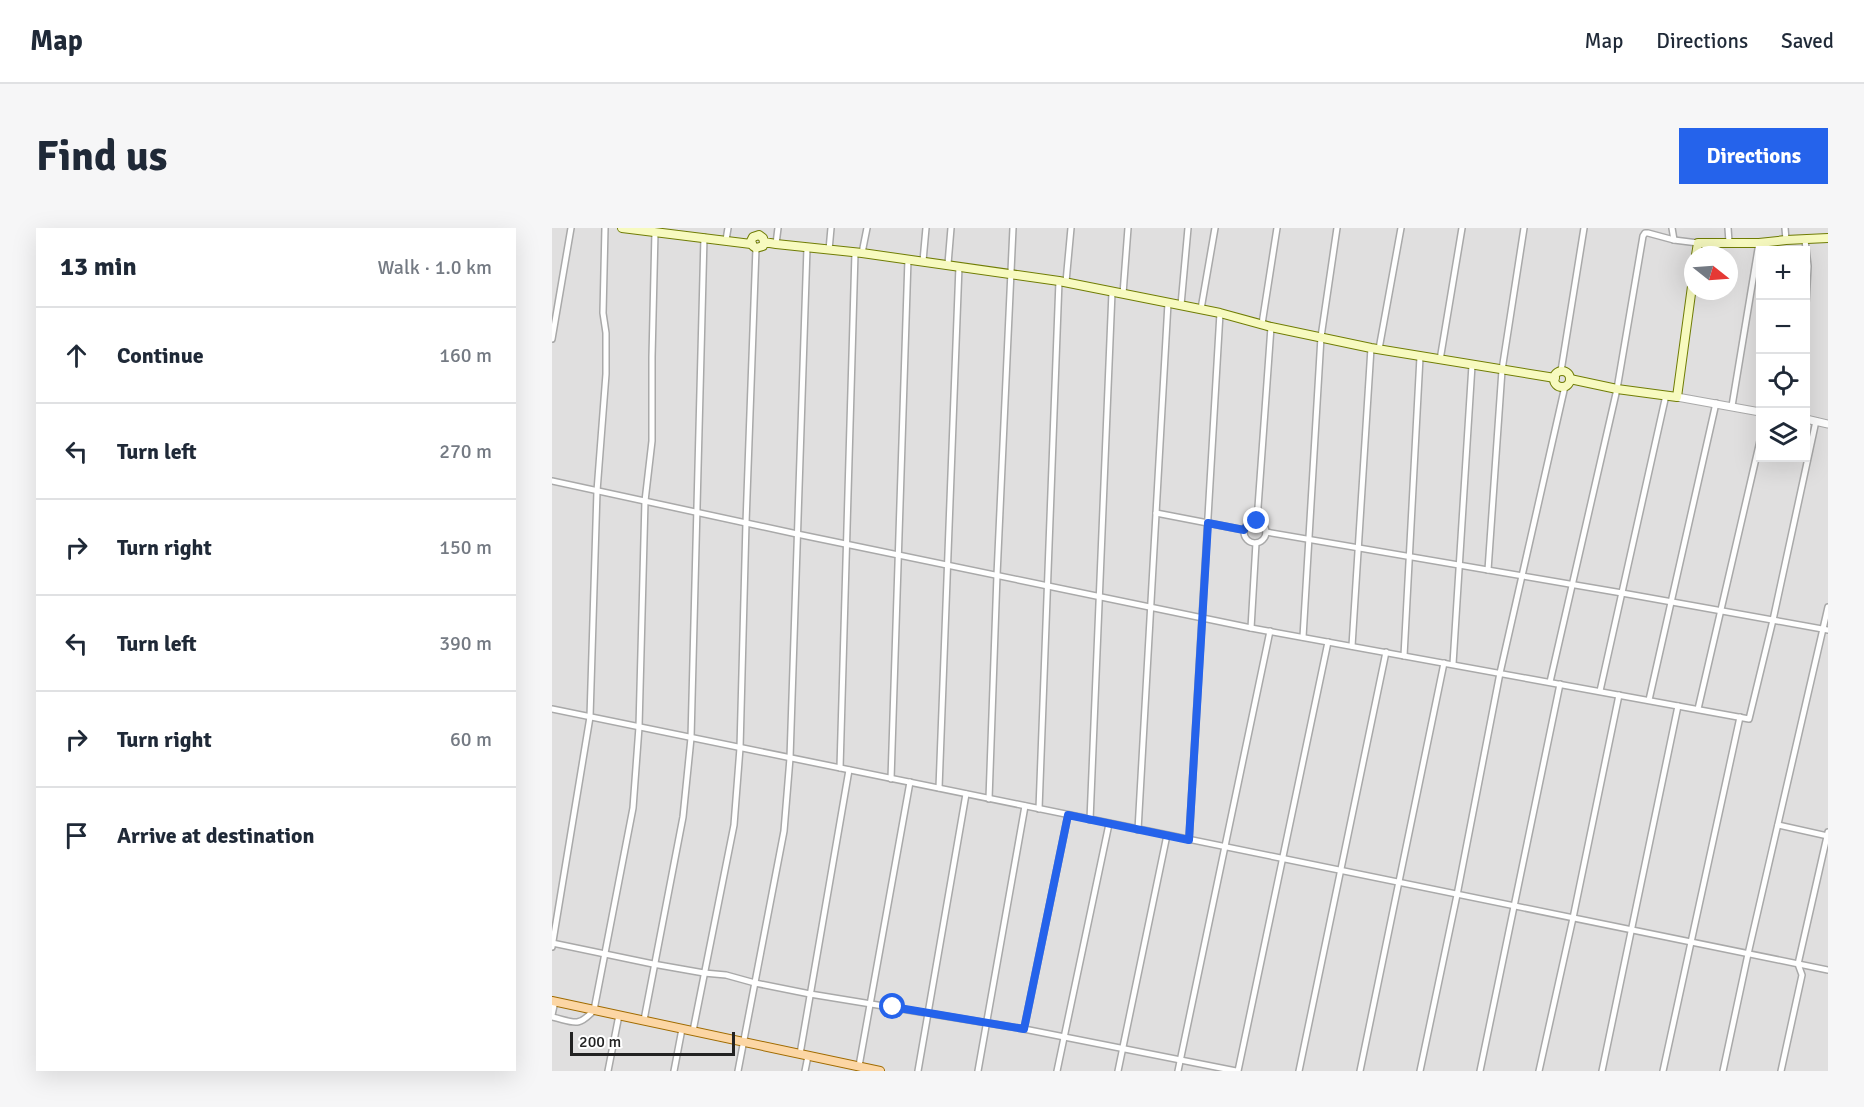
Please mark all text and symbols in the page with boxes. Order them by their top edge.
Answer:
text: Map [30,24,83,58]
text: Map [1585,28,1623,54]
text: Directions [1656,28,1748,54]
text: Saved [1781,28,1834,54]
button: Directions [1679,128,1828,184]
text: Find us [36,131,167,182]
north arrow [1684,246,1738,300]
map controls [1756,246,1810,462]
button: + [1756,246,1810,300]
text: 13 min [60,251,137,283]
text: Walk · 1.0 km [378,255,492,280]
button: − [1756,300,1810,354]
icon: ahead [60,339,93,372]
text: Continue [117,342,204,369]
text: 160 m [439,343,492,368]
button: locate [1756,354,1810,408]
button: layers [1756,408,1810,462]
icon: left [60,435,93,468]
text: Turn left [117,438,197,465]
text: 270 m [439,439,492,464]
route end [1243,507,1269,533]
icon: right [60,531,93,564]
text: Turn right [117,534,212,561]
text: 150 m [439,535,492,560]
icon: left [60,627,93,660]
text: Turn left [117,630,197,657]
text: 390 m [439,631,492,656]
icon: right [60,723,93,756]
text: Turn right [117,726,212,753]
text: 60 m [450,727,492,752]
icon: arrive [60,819,93,852]
text: Arrive at destination [117,822,314,849]
route start [879,993,905,1019]
scale bar [570,1029,735,1056]
text: 200 m [579,1032,621,1052]

